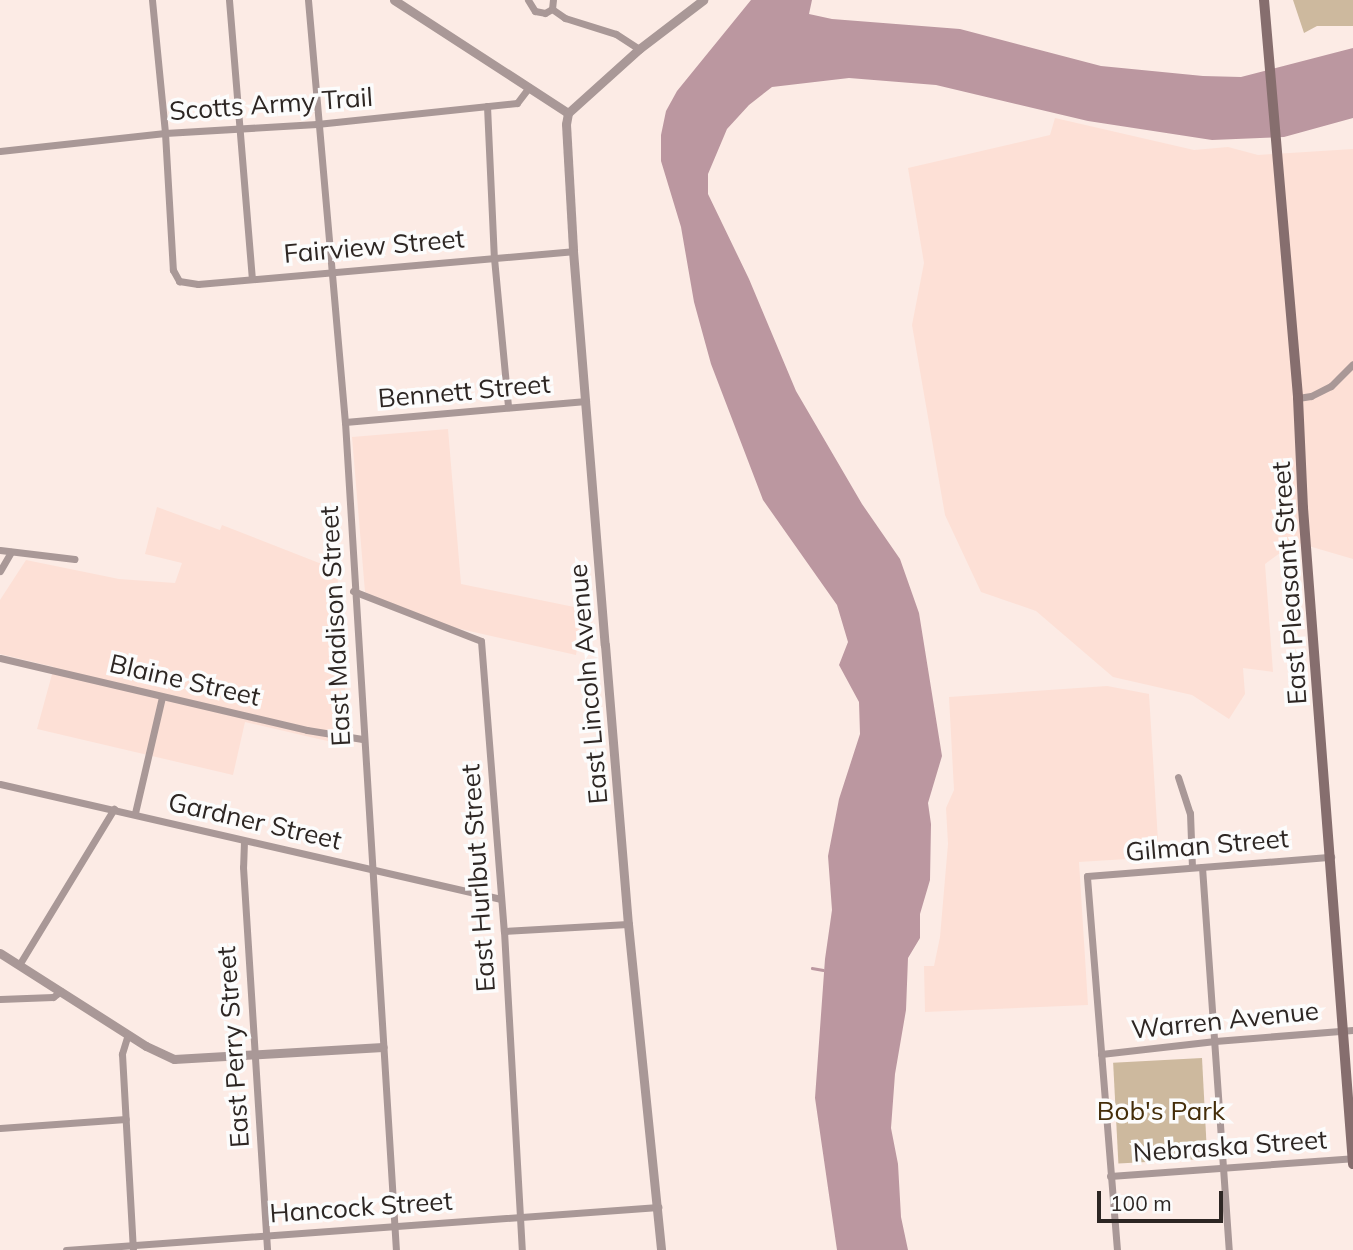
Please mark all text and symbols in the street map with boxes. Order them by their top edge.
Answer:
street label: Scotts Army Trail [168,81,374,127]
street label: Fairview Street [282,223,466,269]
street label: Bennett Street [376,368,552,414]
street label: East Pleasant Street [1265,460,1313,706]
street label: East Madison Street [313,505,357,747]
street label: East Lincoln Avenue [562,563,614,805]
street label: Blaine Street [107,648,263,712]
street label: East Hurlbut Street [454,763,502,993]
street label: Gardner Street [165,786,345,856]
street label: Gilman Street [1124,822,1290,868]
street label: East Perry Street [210,945,256,1149]
street label: Warren Avenue [1130,995,1320,1045]
park label: Bob's Park [1097,1095,1225,1127]
street label: Nebraska Street [1132,1124,1328,1168]
scale bar [1101,1176,1227,1220]
street label: Hancock Street [269,1185,453,1229]
text: 100 m [1110,1190,1172,1216]

